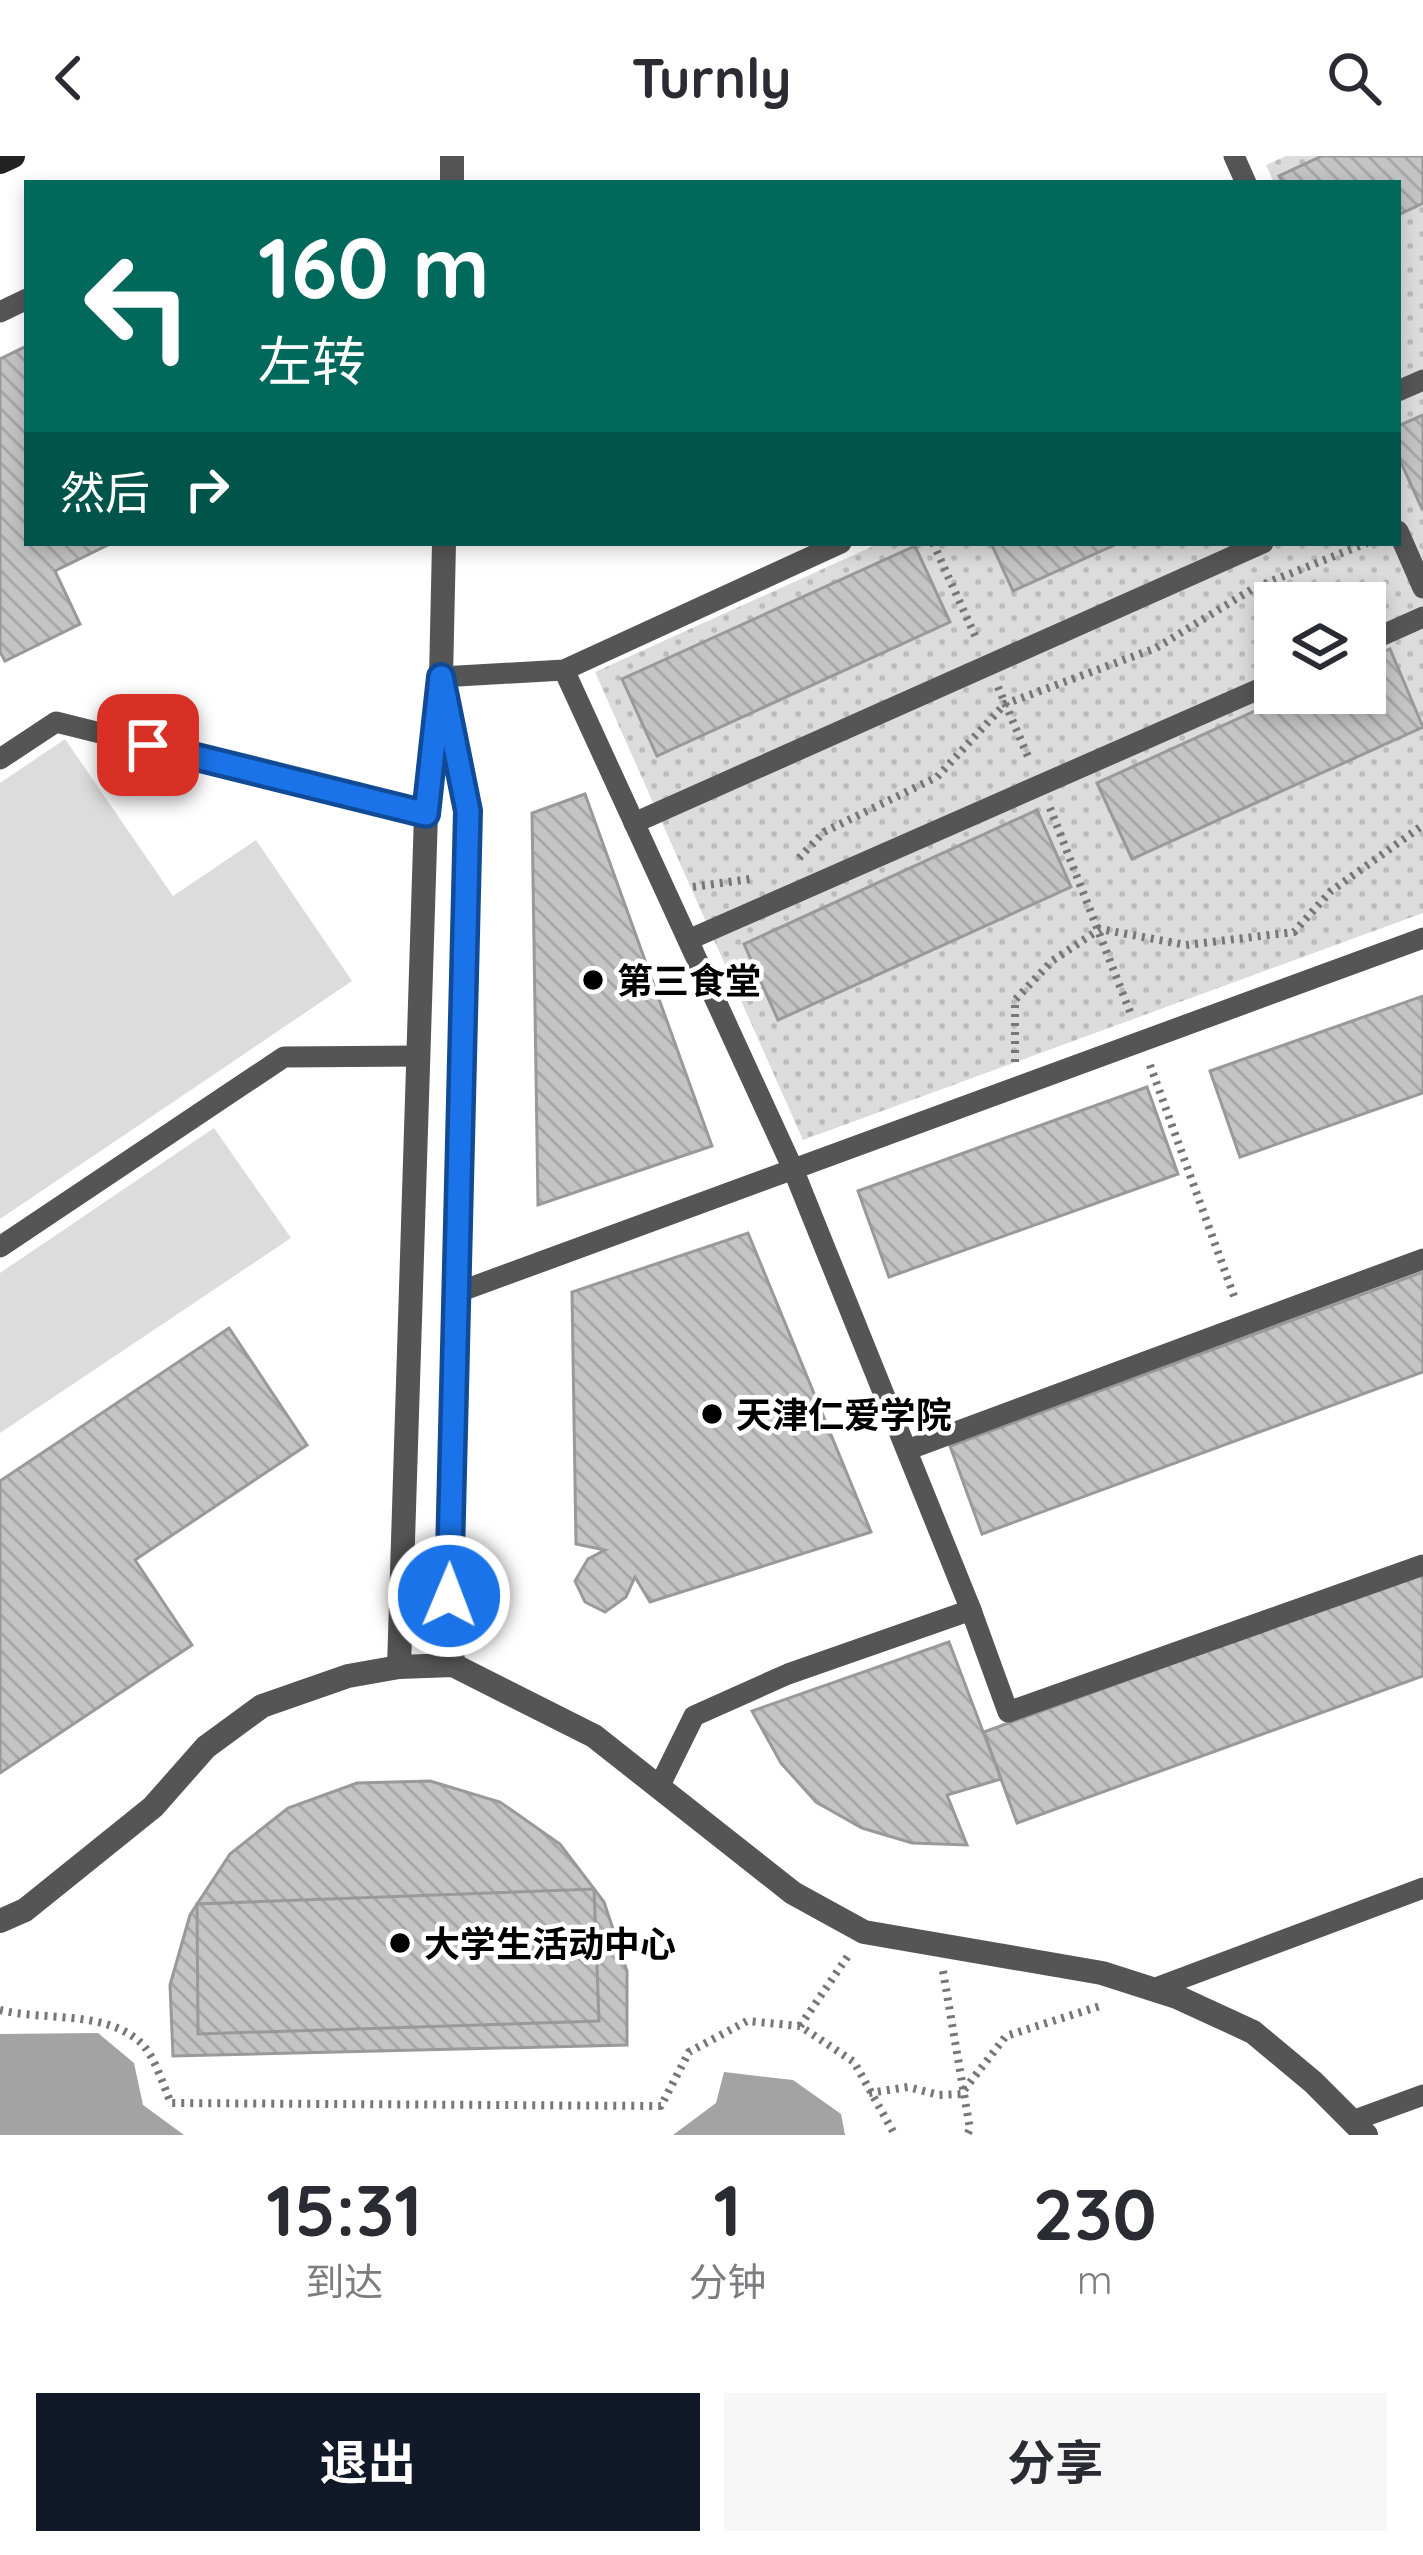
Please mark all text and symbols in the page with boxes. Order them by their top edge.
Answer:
text: Turnly [631,44,792,112]
icon: back [36,45,102,111]
icon: search [1321,45,1387,111]
text: 160 m [258,214,490,319]
icon: left [60,228,216,384]
text: 左转 [258,327,366,395]
icon: right [174,456,240,522]
text: 然后 [60,464,150,520]
map controls [1254,582,1386,714]
button: layers [1254,582,1386,714]
pin [97,694,199,796]
icon: arrive [115,712,181,778]
place label: 第三食堂 [617,958,761,1003]
marker: 第三食堂 [580,967,606,993]
place label: 天津仁爱学院 [736,1392,952,1437]
marker: 天津仁爱学院 [699,1401,725,1427]
position arrow [386,1533,512,1659]
place label: 大学生活动中心 [424,1921,676,1966]
marker: 大学生活动中心 [387,1930,413,1956]
text: 15:31 [266,2164,422,2254]
text: 1 [713,2164,741,2254]
text: 230 [1033,2168,1157,2258]
text: m [1077,2255,1113,2304]
text: 到达 [305,2257,383,2306]
text: 分钟 [688,2257,766,2306]
button: 退出 [36,2393,700,2531]
button: 分享 [724,2393,1387,2531]

